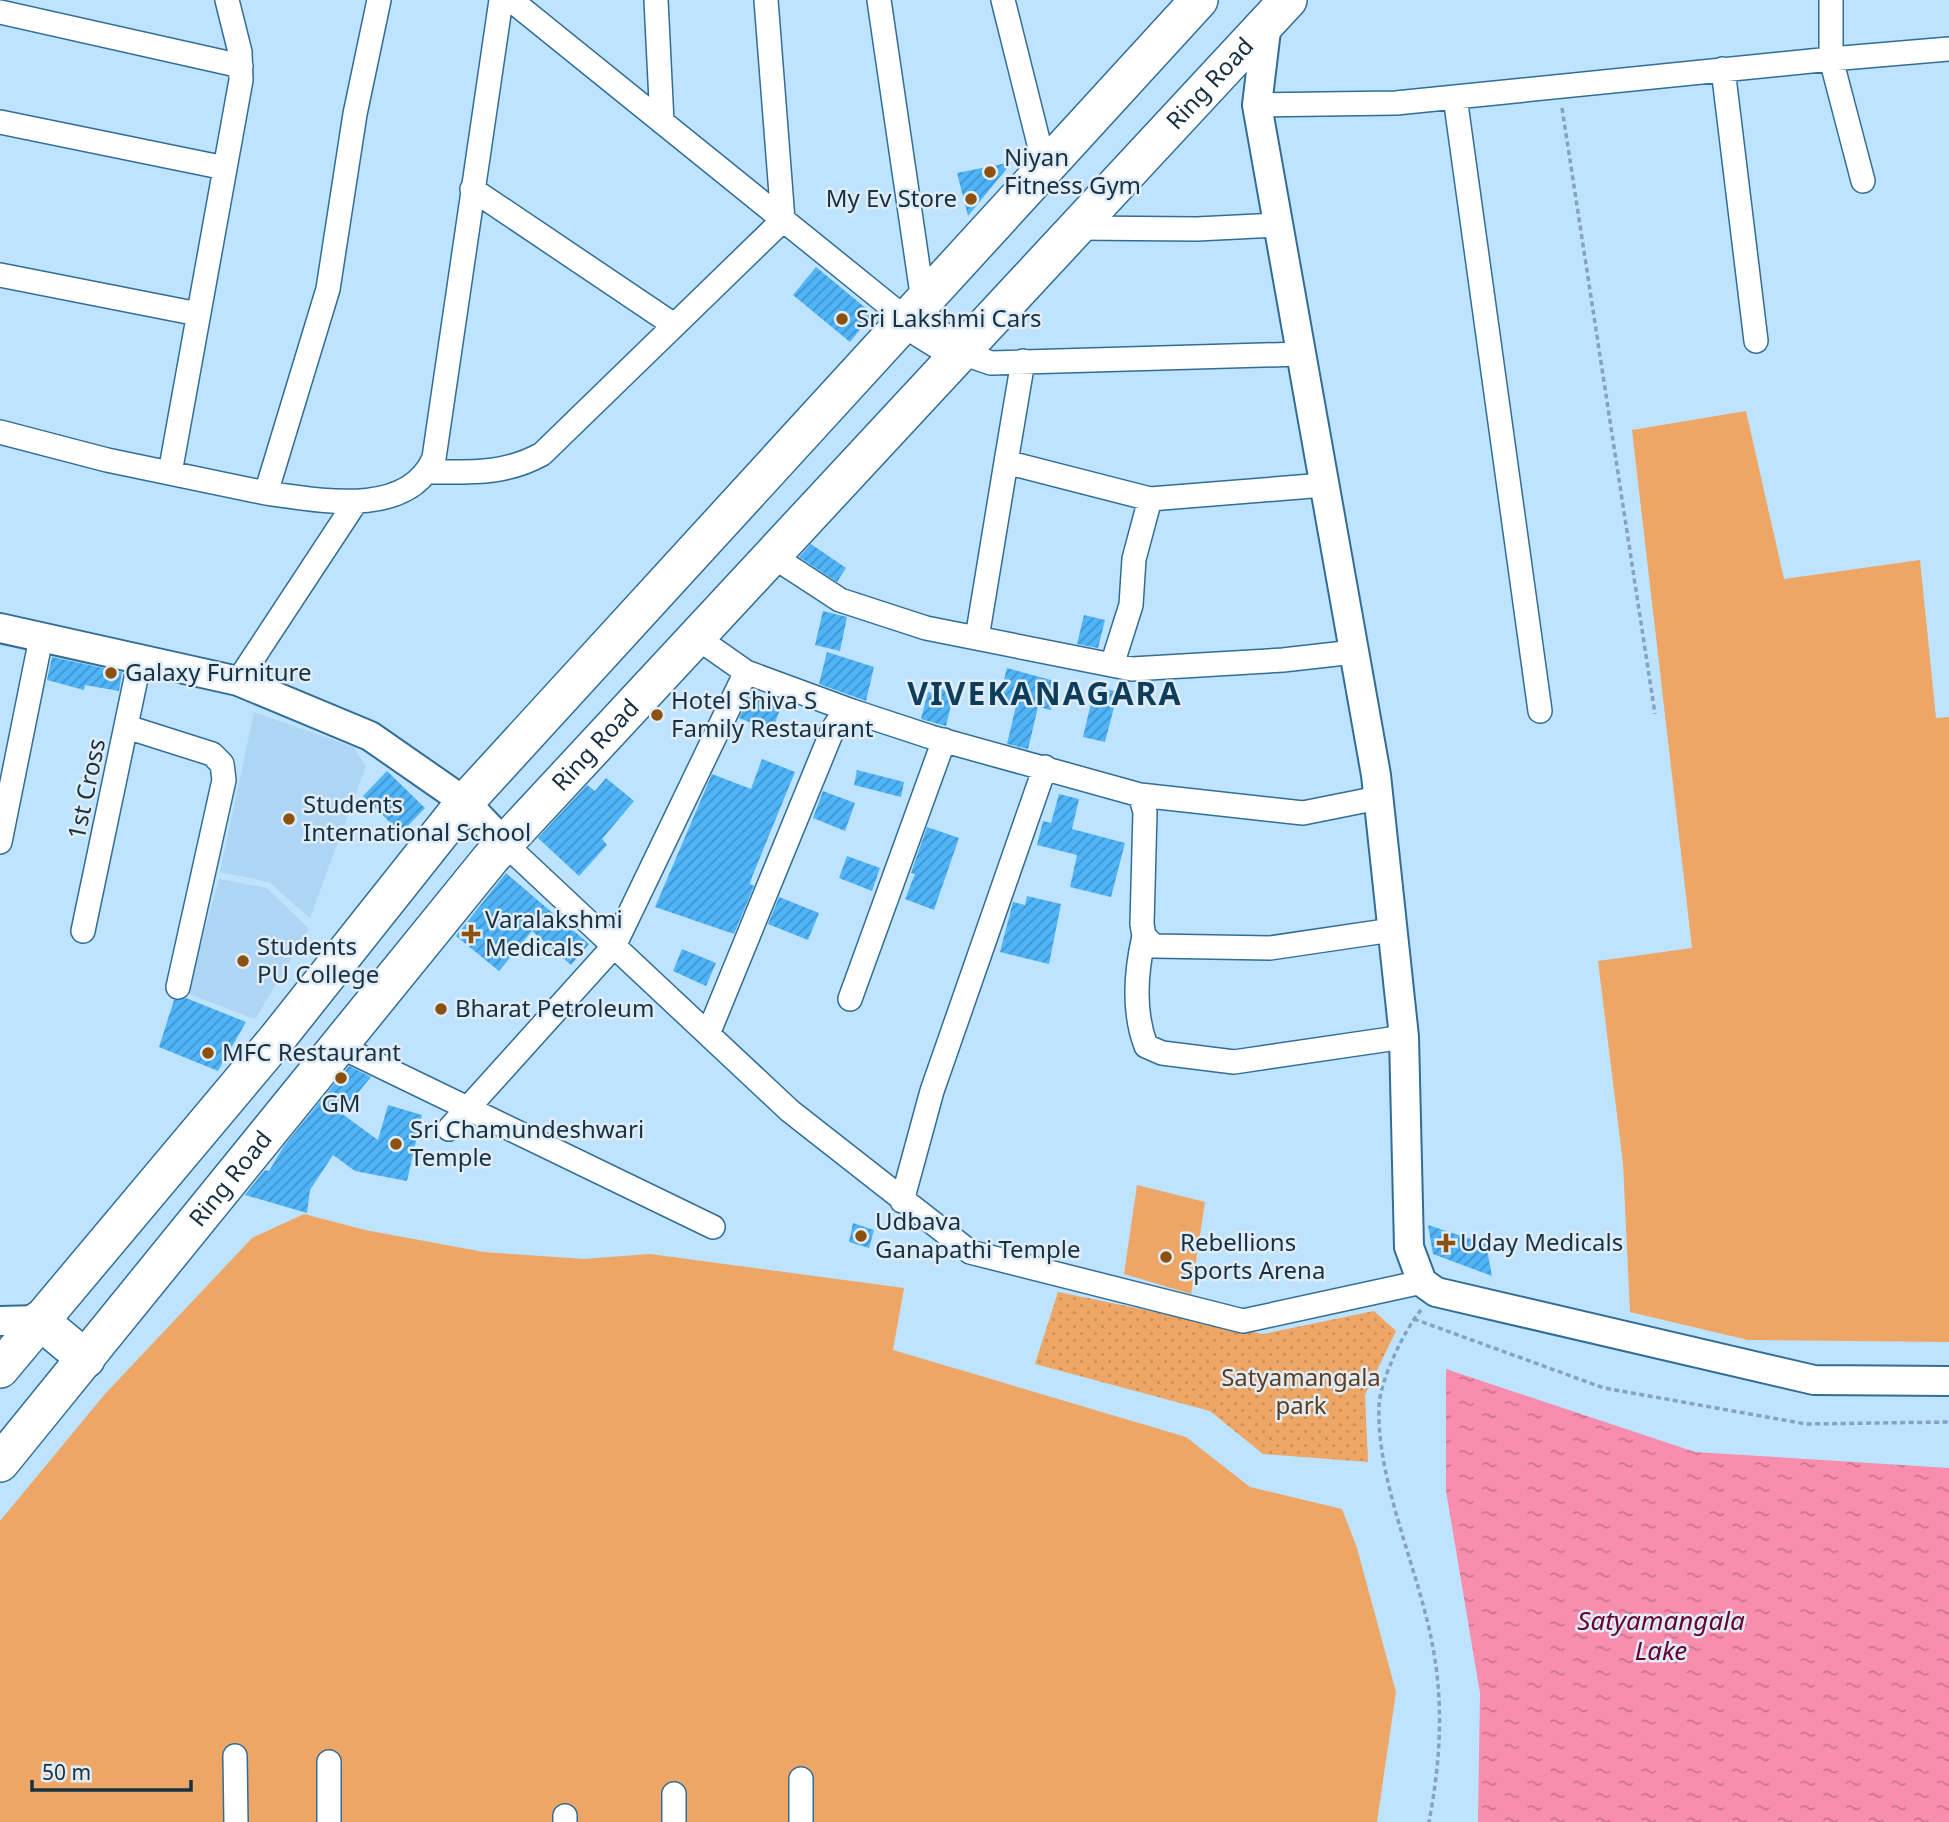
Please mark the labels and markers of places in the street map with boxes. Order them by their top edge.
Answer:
place label: Niyan Fitness Gym [1004,140,1141,201]
marker: Niyan Fitness Gym [982,164,998,180]
place label: My Ev Store [826,181,957,214]
marker: My Ev Store [963,191,979,207]
place label: Sri Lakshmi Cars [856,301,1042,334]
marker: Sri Lakshmi Cars [834,311,850,327]
place label: Galaxy Furniture [125,655,311,688]
marker: Galaxy Furniture [103,665,119,681]
place label: Hotel Shiva S Family Restaurant [671,683,874,744]
marker: Hotel Shiva S Family Restaurant [649,707,665,723]
place label: Students International School [303,787,531,848]
marker: Students International School [281,811,297,827]
place label: Varalakshmi Medicals [485,902,623,963]
marker: Varalakshmi Medicals [463,926,479,942]
place label: Students PU College [257,929,379,990]
marker: Students PU College [235,953,251,969]
place label: Bharat Petroleum [455,991,654,1024]
marker: Bharat Petroleum [433,1001,449,1017]
place label: MFC Restaurant [222,1035,401,1068]
marker: MFC Restaurant [200,1045,216,1061]
marker: GM [333,1070,349,1086]
place label: GM [321,1086,361,1119]
place label: Sri Chamundeshwari Temple [410,1112,644,1173]
marker: Sri Chamundeshwari Temple [388,1136,404,1152]
place label: Udbava Ganapathi Temple [875,1204,1081,1265]
place label: Rebellions Sports Arena [1180,1225,1325,1286]
place label: Uday Medicals [1460,1225,1623,1258]
marker: Udbava Ganapathi Temple [853,1228,869,1244]
marker: Uday Medicals [1438,1235,1454,1251]
marker: Rebellions Sports Arena [1158,1249,1174,1265]

